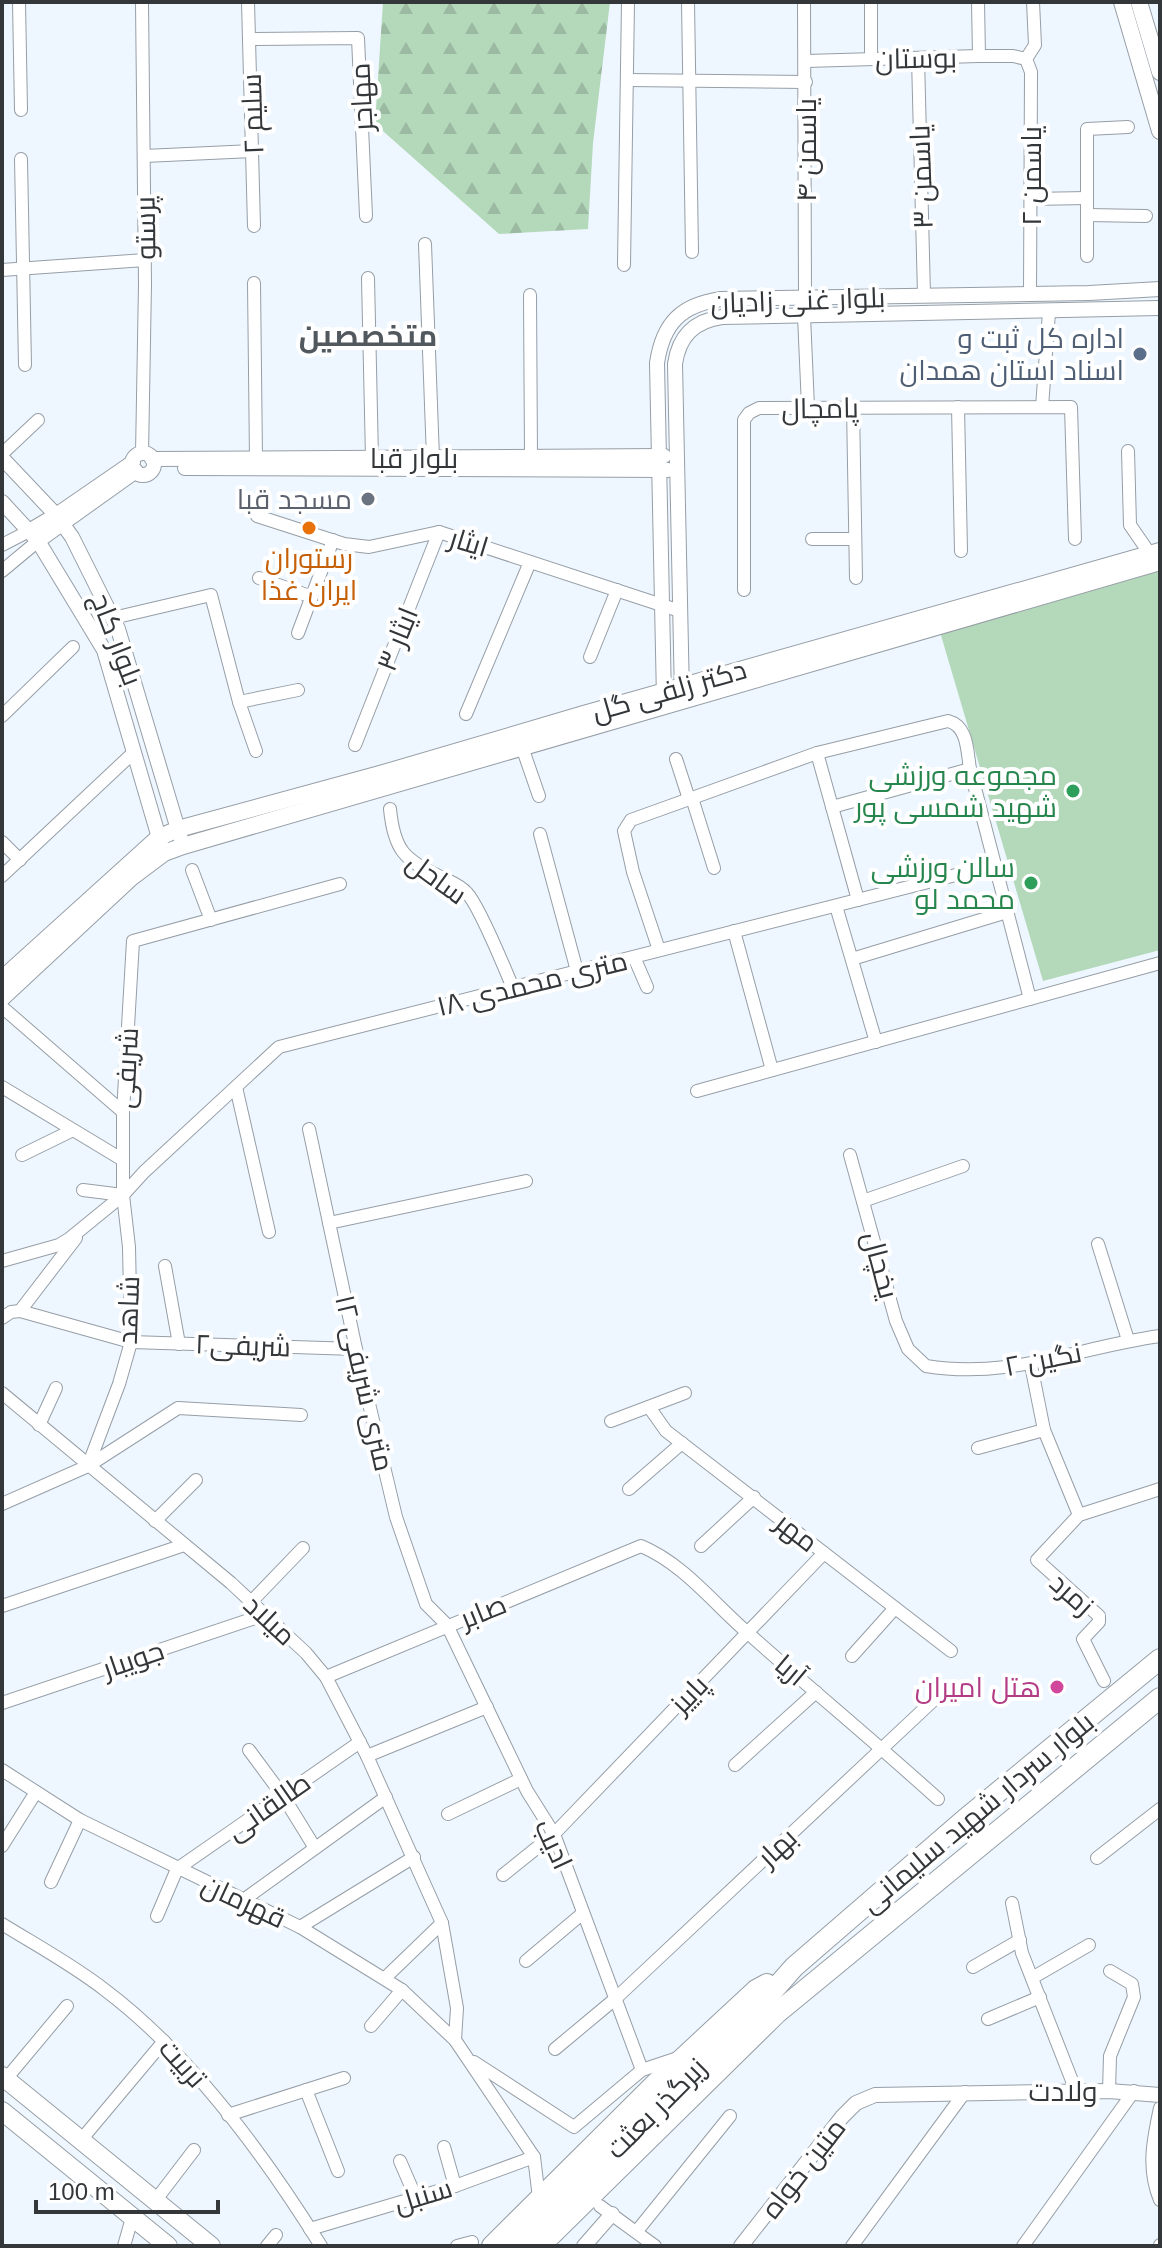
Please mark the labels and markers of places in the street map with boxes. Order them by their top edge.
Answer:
place label: اداره کل ثبت و اسناد استان همدان [900,323,1124,387]
marker: اداره کل ثبت و اسناد استان همدان [1131,345,1149,363]
place label: مسجد قبا [237,484,352,515]
marker: مسجد قبا [359,490,377,508]
marker: رستوران ایران غذا [300,519,318,537]
place label: رستوران ایران غذا [261,543,357,607]
place label: مجموعه ورزشی شهید شمسی پور [853,760,1057,826]
marker: مجموعه ورزشی شهید شمسی پور [1064,782,1082,800]
place label: سالن ورزشی محمد لو [871,852,1015,915]
marker: سالن ورزشی محمد لو [1022,874,1040,892]
place label: هتل امیران [915,1672,1041,1704]
marker: هتل امیران [1048,1678,1066,1696]

